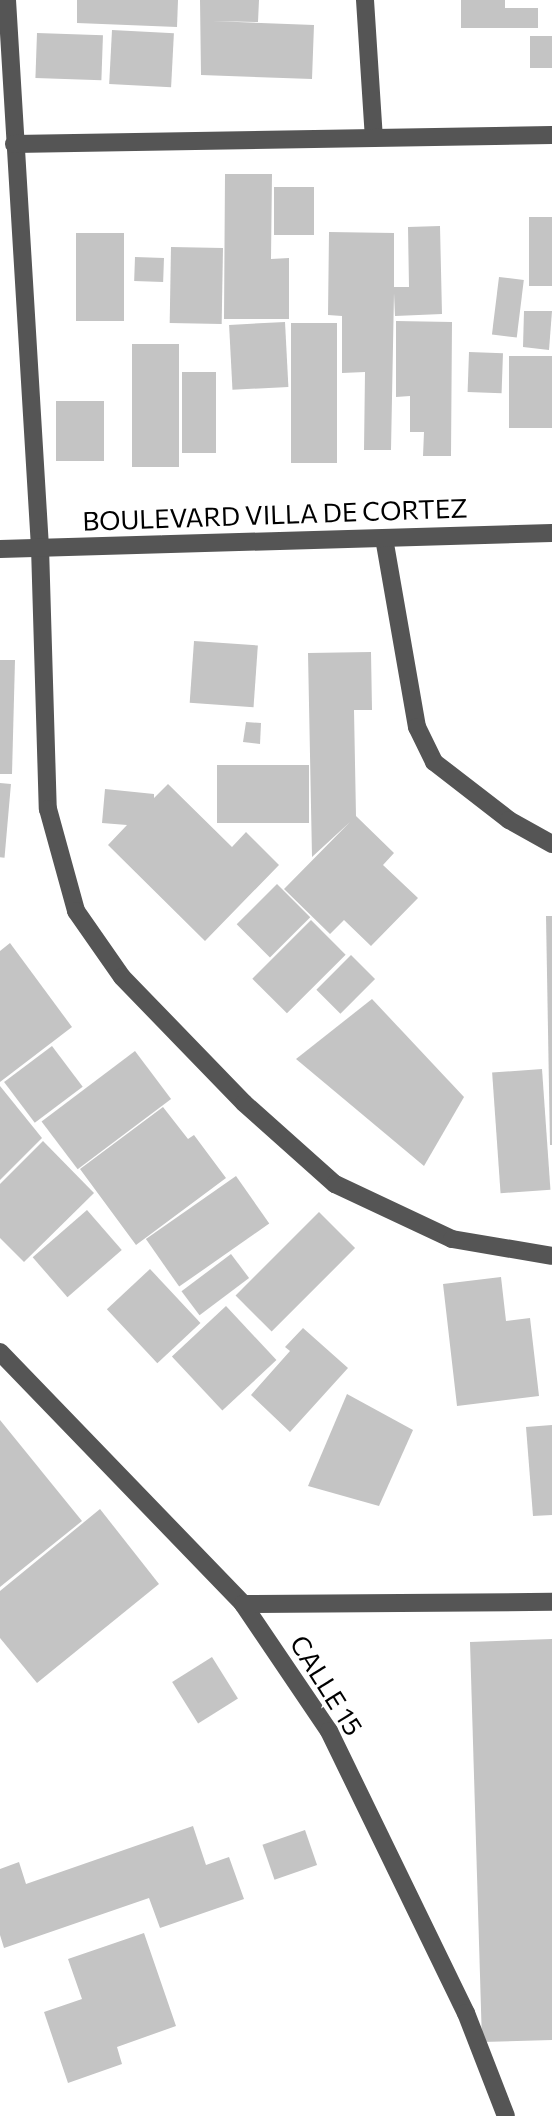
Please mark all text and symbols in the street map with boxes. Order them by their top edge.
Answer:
street label: BOULEVARD VILLA DE CORTEZ [82,492,468,536]
street label: CALLE 15 [284,1629,370,1741]

